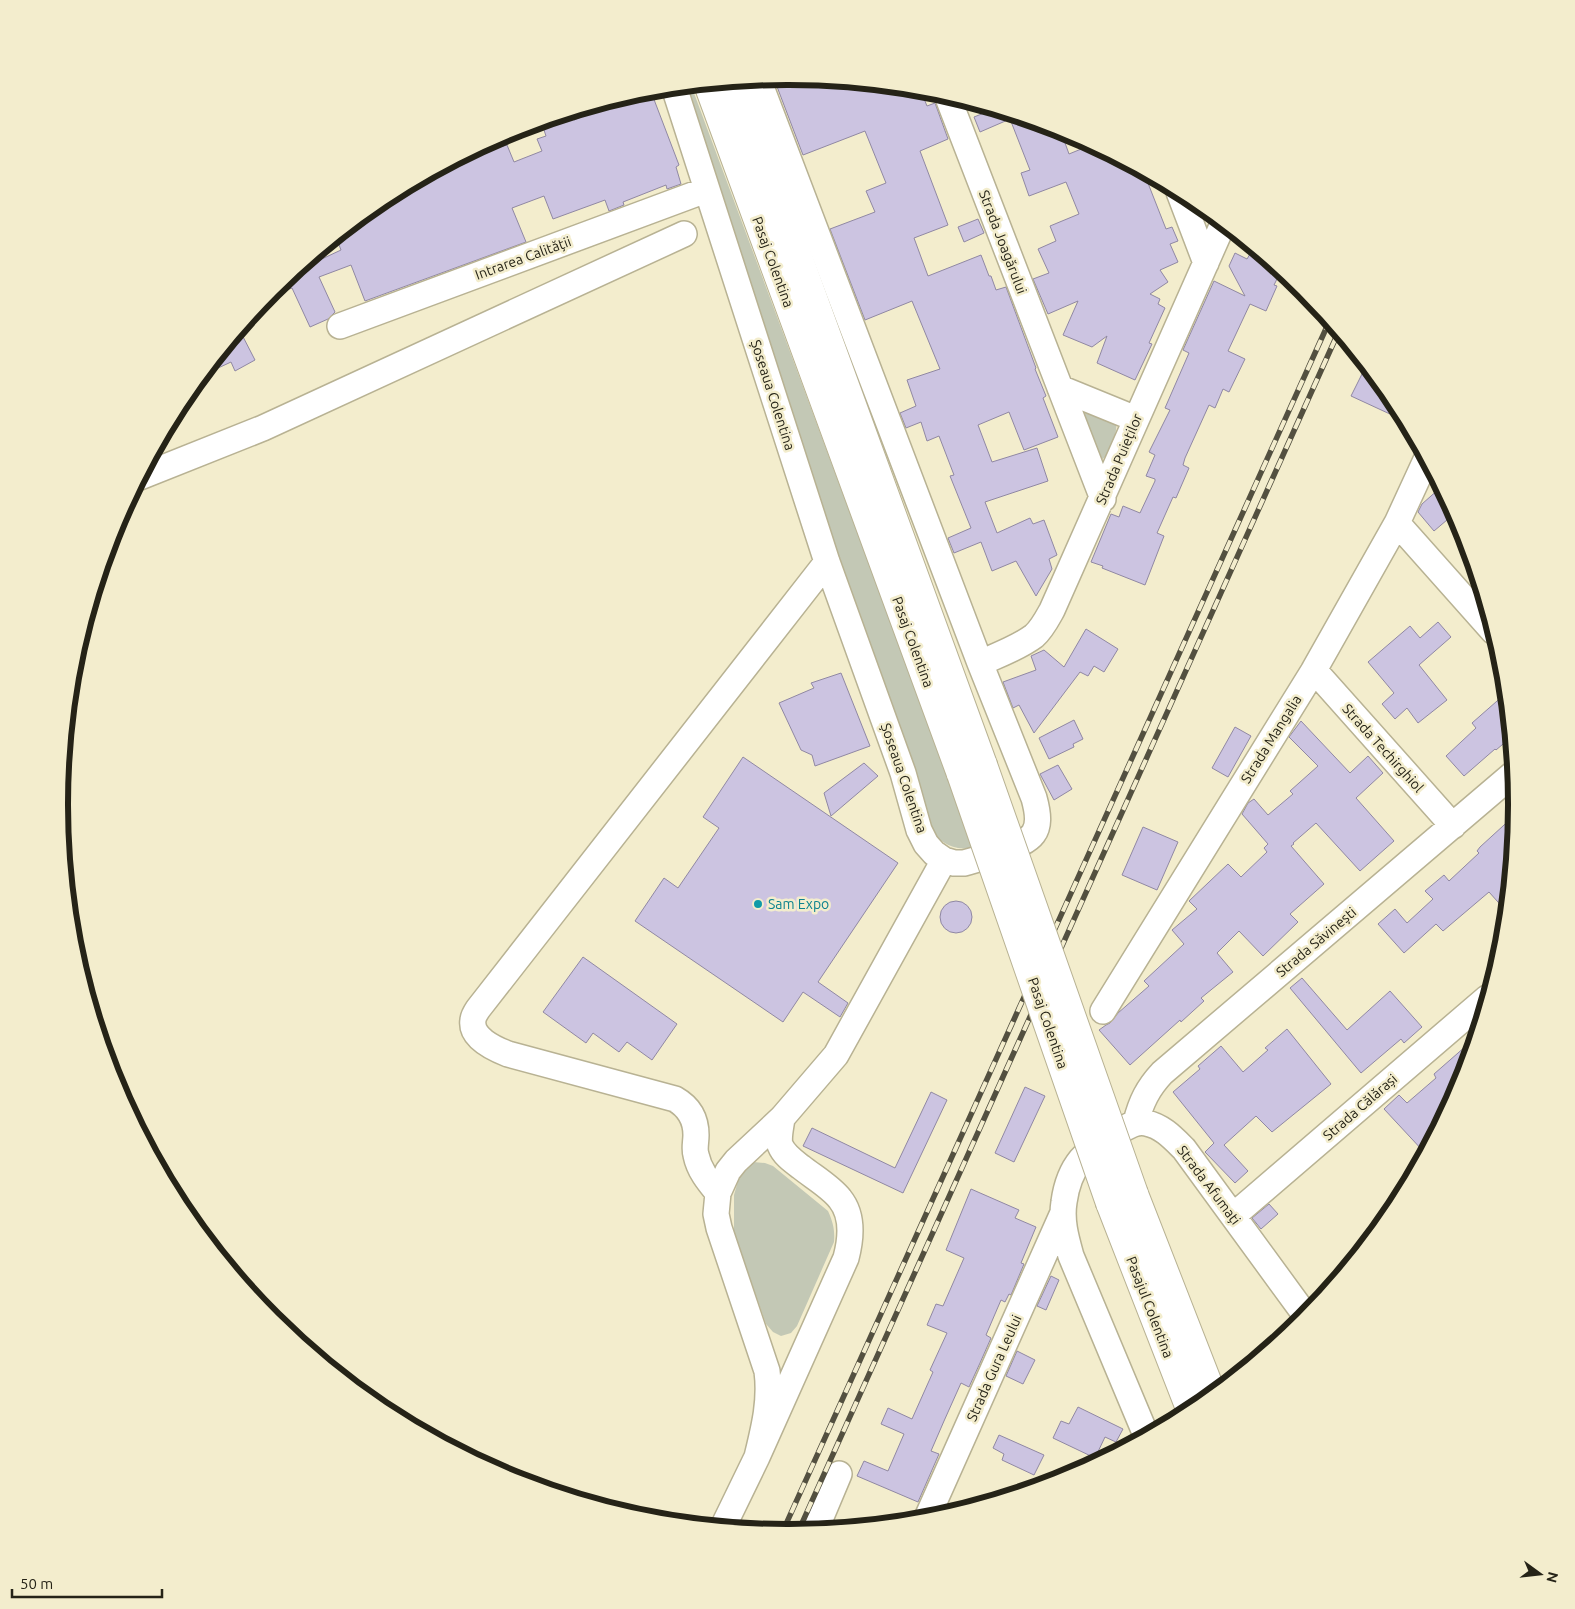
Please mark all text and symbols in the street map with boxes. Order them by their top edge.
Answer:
street label: Strada Joagărului [976,188,1030,296]
street label: Pasaj Colentina [749,214,797,310]
street label: Intrarea Calității [473,233,573,283]
street label: Șoseaua Colentina [748,338,798,452]
street label: Strada Puieților [1093,410,1146,507]
street label: Pasaj Colentina [889,594,937,690]
street label: Strada Mangalia [1238,692,1304,786]
street label: Strada Techirghiol [1339,701,1427,796]
street label: Șoseaua Colentina [878,721,930,835]
place label: Sam Expo [768,896,829,912]
marker: Sam Expo [752,898,764,910]
street label: Strada Săvinești [1273,904,1359,980]
street label: Pasaj Colentina [1025,975,1071,1071]
street label: Strada Călărași [1320,1071,1400,1143]
street label: Strada Afumați [1174,1142,1244,1228]
street label: Pasajul Colentina [1123,1254,1177,1360]
street label: Strada Gura Leului [963,1312,1025,1424]
north arrow [1515,1549,1565,1599]
scale bar [12,1566,162,1598]
text: N [1543,1570,1562,1584]
text: 50 m [20,1575,53,1592]

